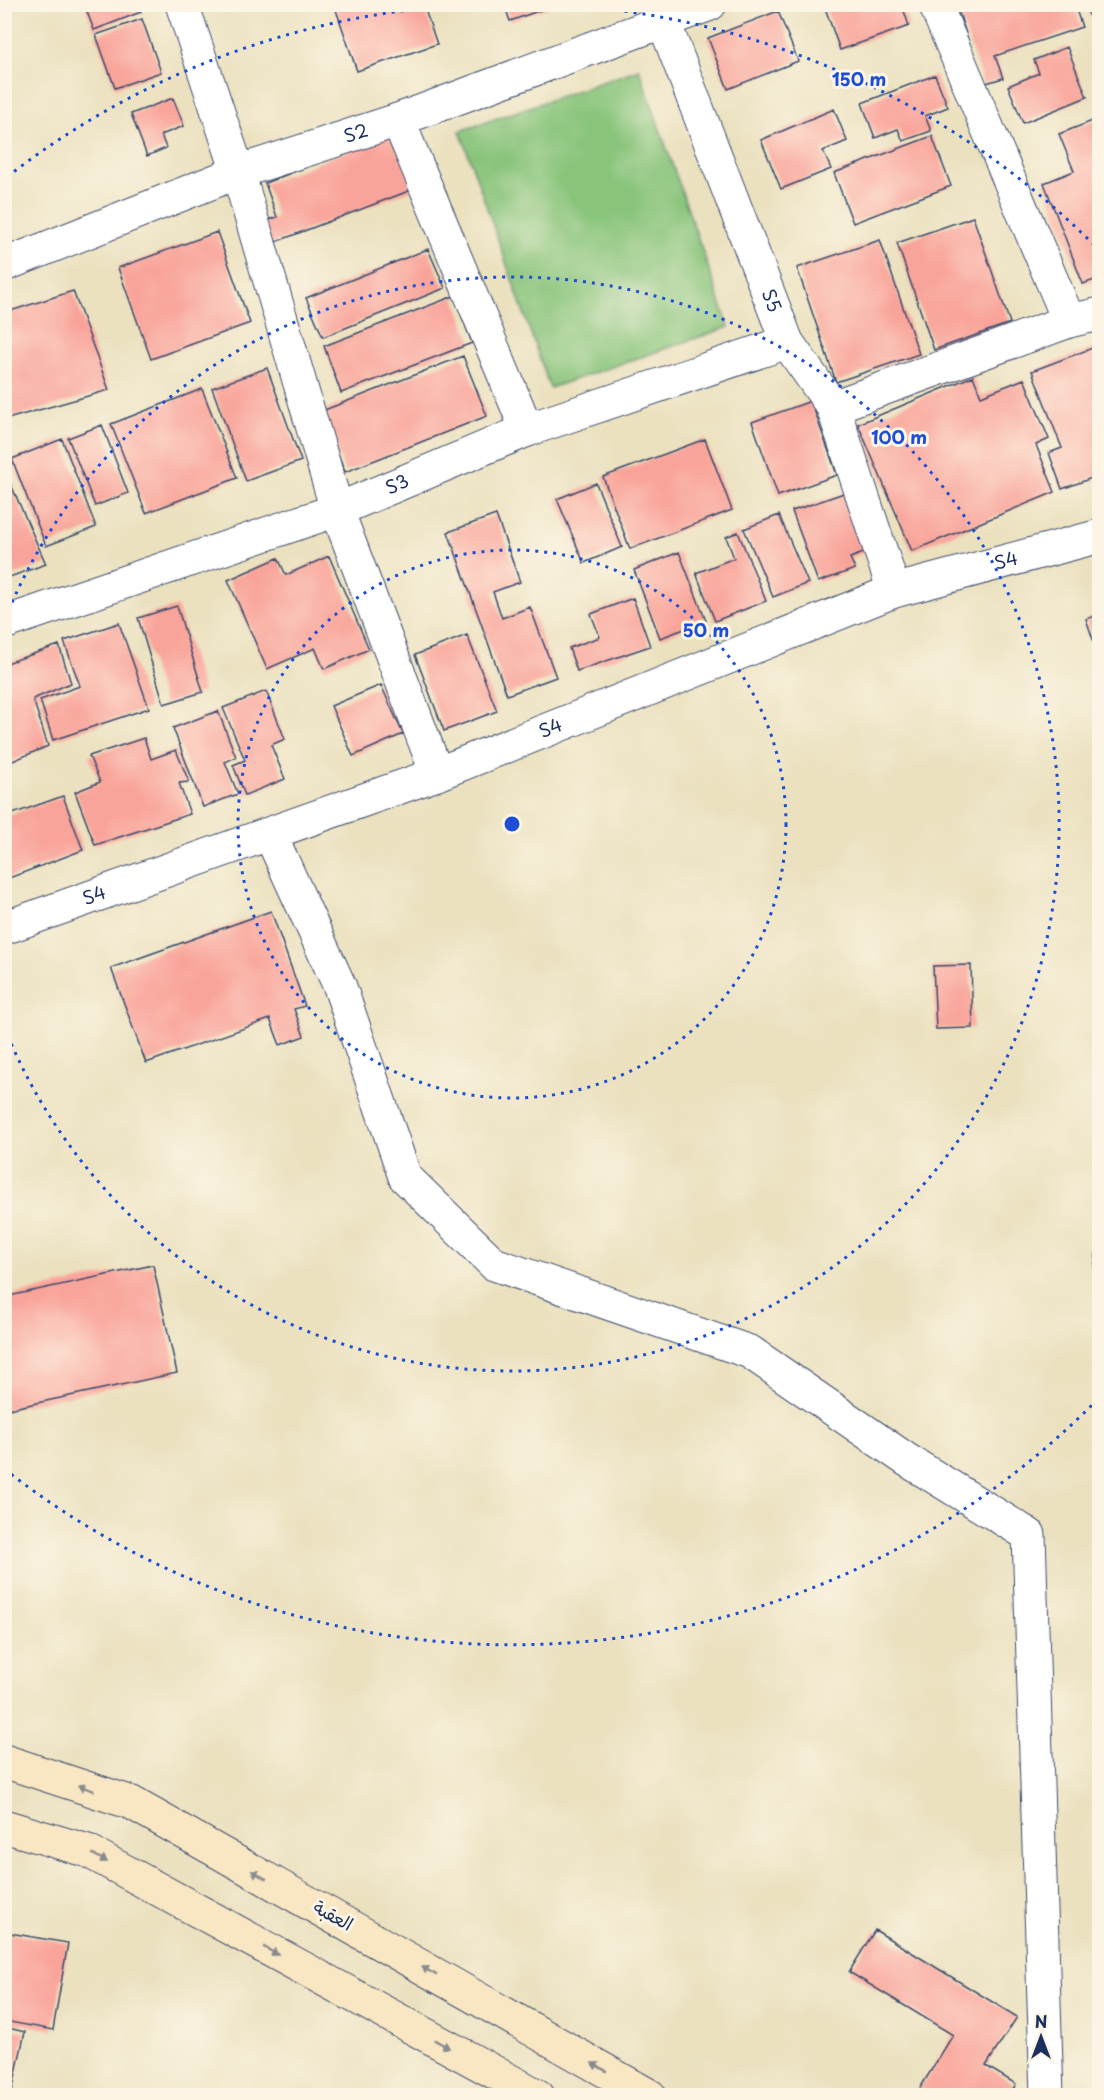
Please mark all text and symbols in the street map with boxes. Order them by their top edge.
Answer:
text: 150 m [832,65,886,92]
street label: S2 [340,116,371,149]
street label: S5 [756,285,789,316]
text: 100 m [871,423,927,450]
street label: S3 [381,466,413,500]
street label: S4 [991,544,1021,576]
text: 50 m [683,616,729,643]
street label: S4 [534,710,566,744]
centre of rings [502,814,522,834]
street label: S4 [79,878,109,911]
one-way arrow [77,1783,95,1792]
one-way arrow [91,1853,108,1863]
one-way arrow [251,1870,268,1880]
street label: العقبة [309,1893,359,1937]
one-way arrow [263,1946,280,1956]
one-way arrow [420,1966,437,1976]
north arrow [1011,2007,1071,2067]
text: N [1035,2009,1047,2033]
one-way arrow [434,2039,451,2049]
one-way arrow [590,2062,607,2072]

